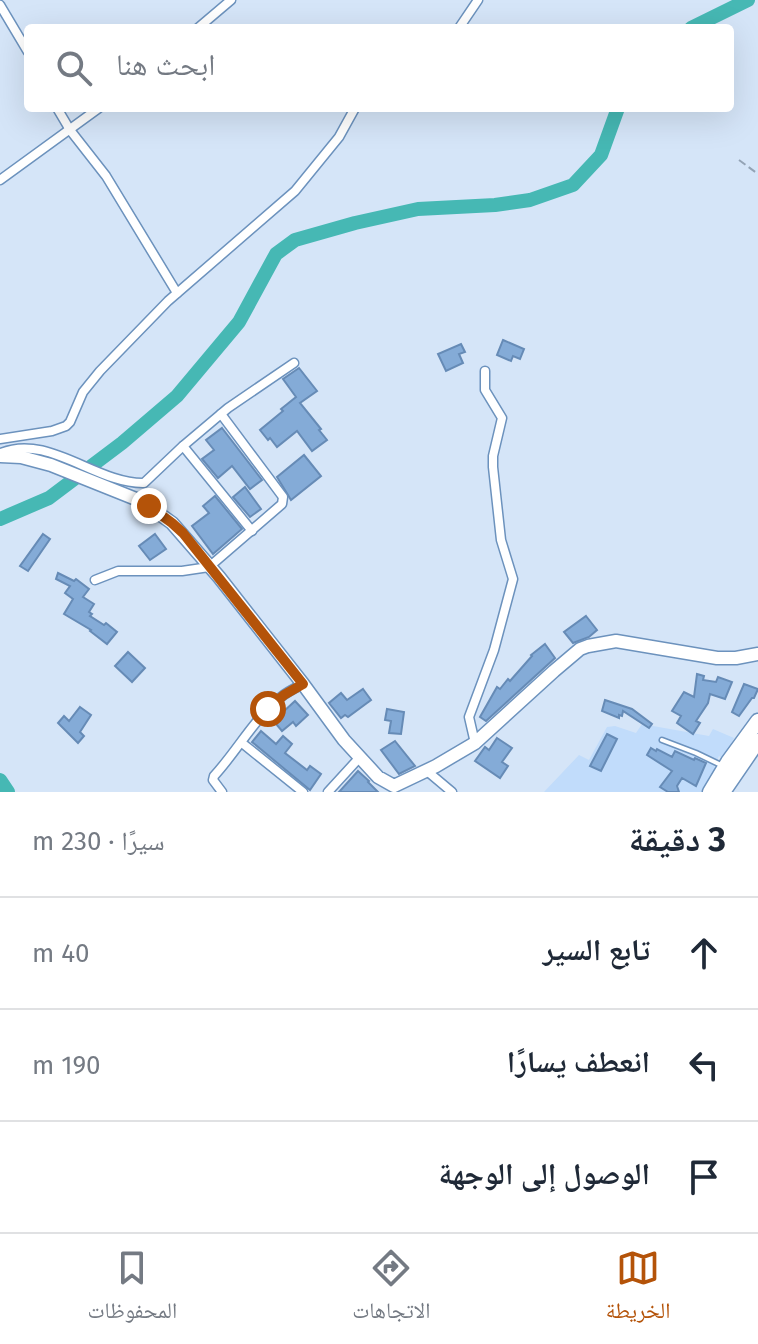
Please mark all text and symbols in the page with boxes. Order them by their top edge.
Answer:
search box [24,24,734,112]
icon: search [52,46,96,90]
text: ابحث هنا [116,47,215,83]
route end [131,488,167,524]
route start [250,691,286,727]
text: 3 دقيقة [629,819,726,860]
text: سيرًا · 230 m [32,826,165,857]
icon: ahead [682,931,726,975]
text: تابع السير [543,932,650,968]
text: 40 m [32,938,90,969]
icon: left [682,1043,726,1087]
text: انعطف يسارًا [507,1044,650,1080]
text: 190 m [32,1050,101,1081]
icon: arrive [682,1155,726,1199]
text: الوصول إلى الوجهة [439,1156,650,1192]
tab: المحفوظات [88,1246,177,1332]
tab: الاتجاهات [352,1246,430,1332]
tab: الخريطة [606,1246,670,1332]

